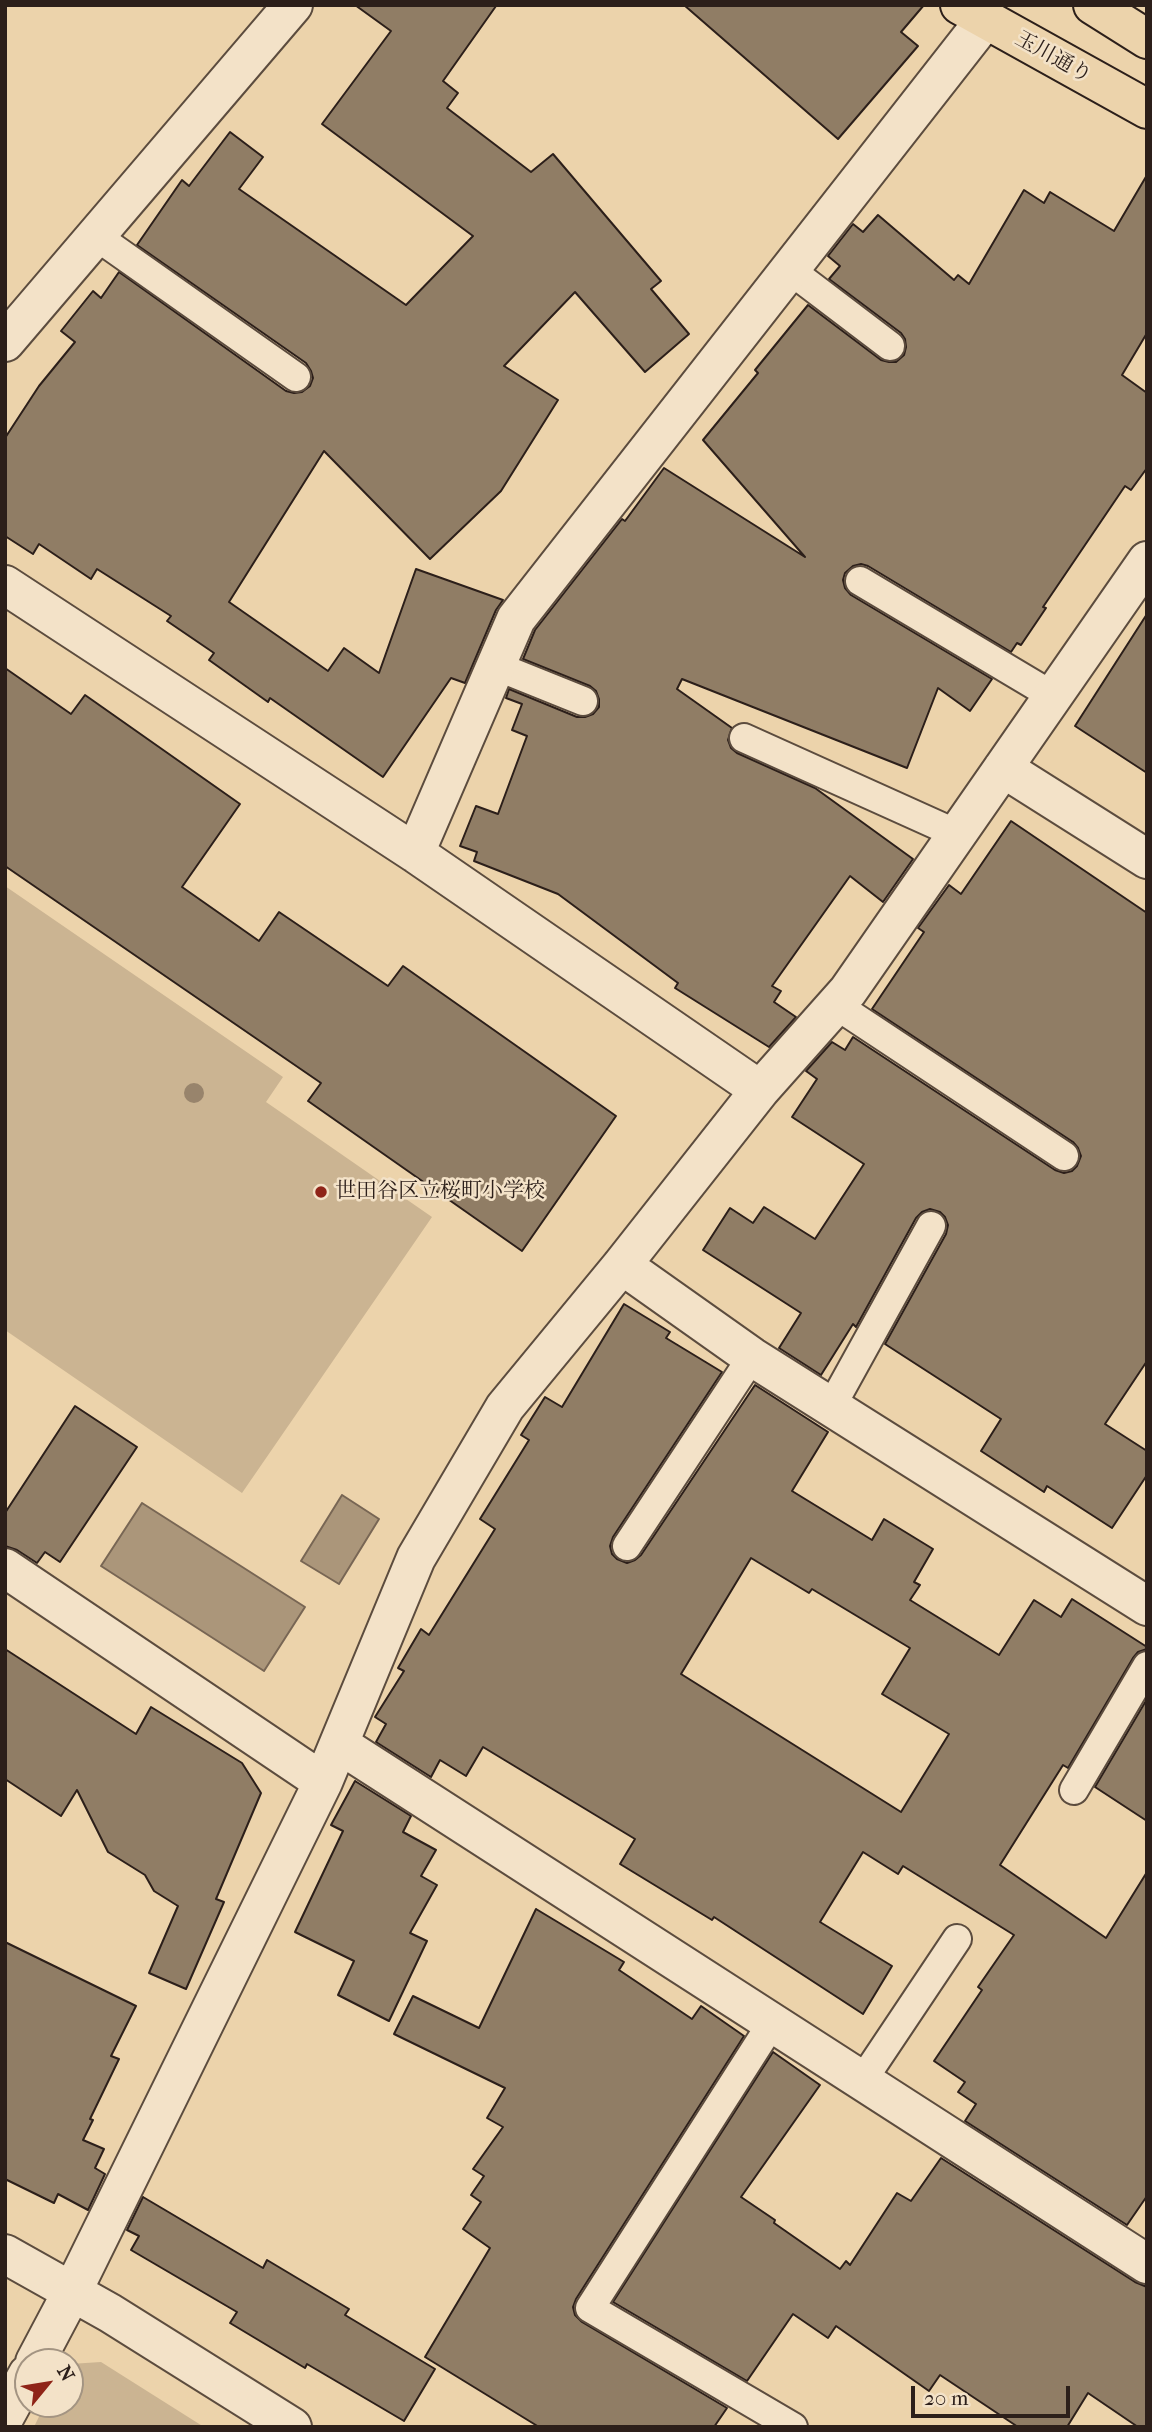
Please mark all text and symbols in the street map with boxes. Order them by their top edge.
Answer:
street label: 玉川通り [1010,27,1096,89]
place label: 世田谷区立桜町小学校 [335,1179,545,1205]
marker: 世田谷区立桜町小学校 [313,1184,329,1200]
north arrow [14,2348,84,2418]
text: N [52,2362,79,2385]
scale bar [914,2372,1073,2416]
text: 20 m [924,2386,968,2410]

